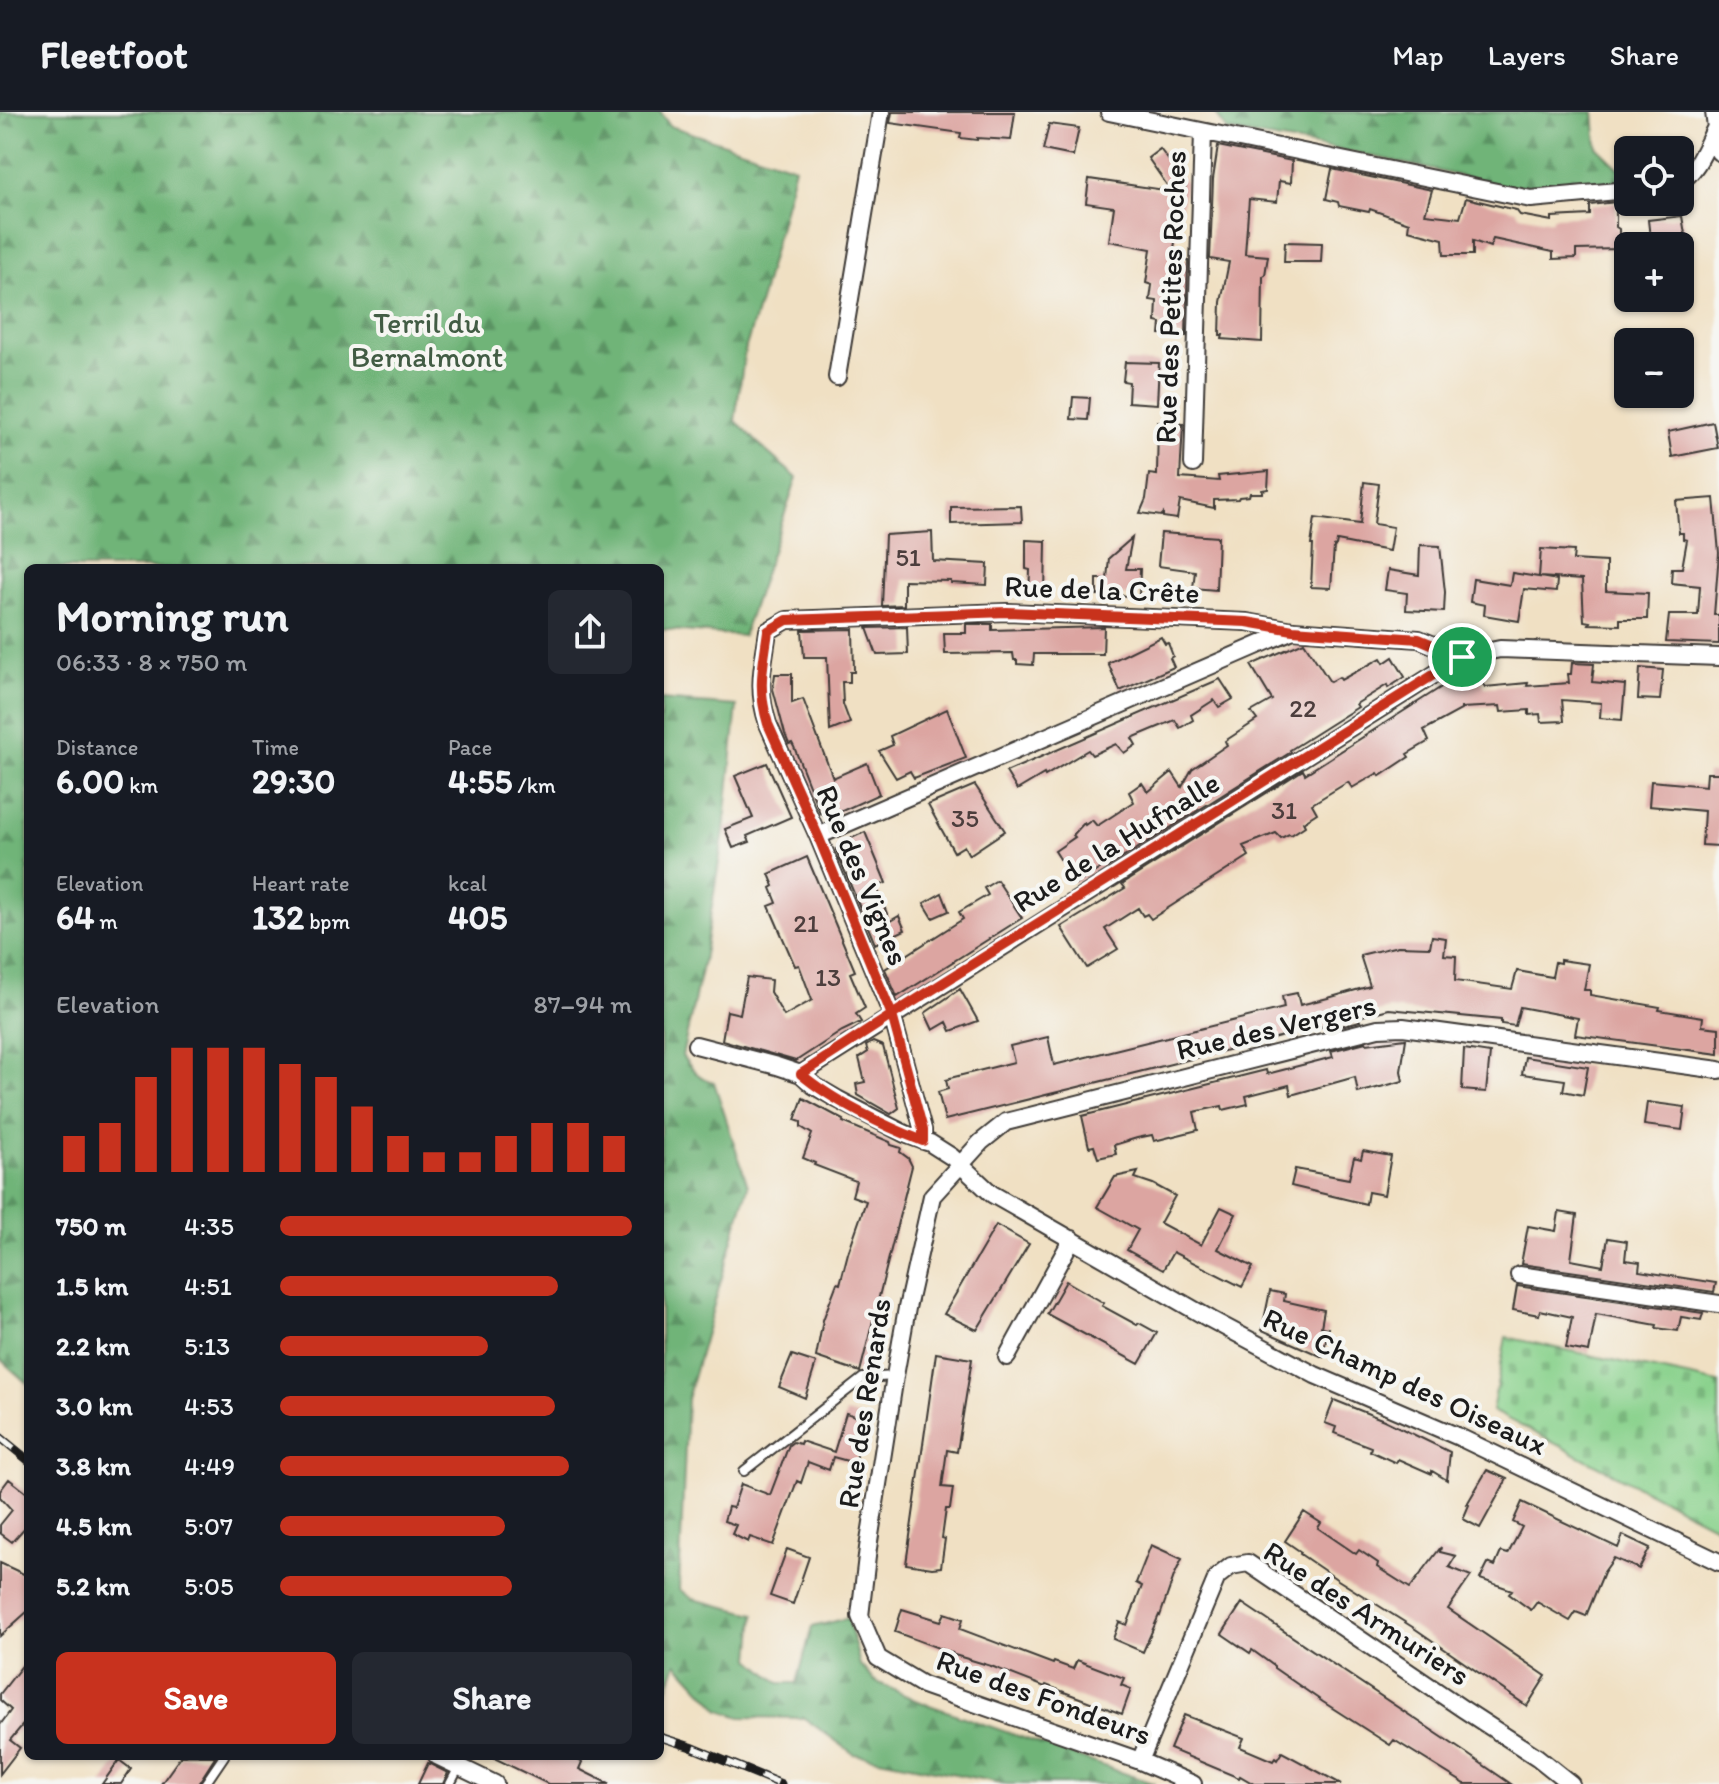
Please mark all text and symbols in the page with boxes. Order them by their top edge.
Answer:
text: Fleetfoot [40,32,188,78]
text: Map [1392,38,1444,72]
text: Layers [1488,38,1566,72]
text: Share [1610,38,1679,72]
map controls [1614,136,1694,408]
button: locate [1614,136,1694,216]
street label: Rue des Petites Roches [1146,150,1194,444]
button: + [1614,232,1694,312]
park label: Terril du Bernalmont [351,304,503,375]
button: − [1614,328,1694,408]
house number: 51 [895,541,921,573]
street label: Rue de la Crête [1004,567,1200,611]
text: Morning run [56,589,289,642]
button: share [548,590,632,674]
pin [1428,623,1496,691]
icon: arrive [1440,635,1484,679]
text: 06:33 · 8 × 750 m [56,646,247,678]
house number: 22 [1289,692,1317,724]
text: Distance [56,734,138,761]
text: Time [252,734,299,761]
text: Pace [448,734,492,761]
text: 6.00 [56,761,124,802]
text: 29:30 [252,761,335,802]
text: 4:55 [448,761,512,802]
street label: Rue de la Hufnalle [1006,764,1226,920]
text: km [124,772,158,799]
text: /km [512,772,556,799]
street label: Rue des Vignes [808,779,918,971]
house number: 31 [1271,794,1297,826]
house number: 35 [951,802,979,834]
text: Elevation [56,870,143,897]
text: Heart rate [252,870,349,897]
text: kcal [448,870,487,897]
text: 64 [56,897,94,938]
text: 132 [252,897,304,938]
text: 405 [448,897,507,938]
house number: 21 [793,907,819,939]
text: m [94,908,118,935]
text: bpm [304,908,350,935]
house number: 13 [815,961,841,993]
street label: Rue des Vergers [1172,986,1380,1068]
text: Elevation [56,988,159,1020]
text: 87–94 m [533,988,632,1020]
text: 750 m [56,1210,126,1242]
text: 4:35 [184,1210,234,1242]
text: 1.5 km [56,1270,128,1302]
text: 4:51 [184,1270,232,1302]
street label: Rue des Renards [829,1295,899,1511]
street label: Rue Champ des Oiseaux [1257,1299,1553,1463]
text: 2.2 km [56,1330,130,1362]
text: 5:13 [184,1330,230,1362]
text: 3.0 km [56,1390,133,1422]
text: 4:53 [184,1390,234,1422]
text: 3.8 km [56,1450,131,1482]
text: 4:49 [184,1450,235,1482]
text: 4.5 km [56,1510,132,1542]
text: 5:07 [184,1510,233,1542]
street label: Rue des Armuriers [1257,1533,1477,1693]
text: 5.2 km [56,1570,130,1602]
text: 5:05 [184,1570,234,1602]
street label: Rue des Fondeurs [932,1641,1156,1753]
button: Save [56,1652,336,1744]
button: Share [352,1652,632,1744]

